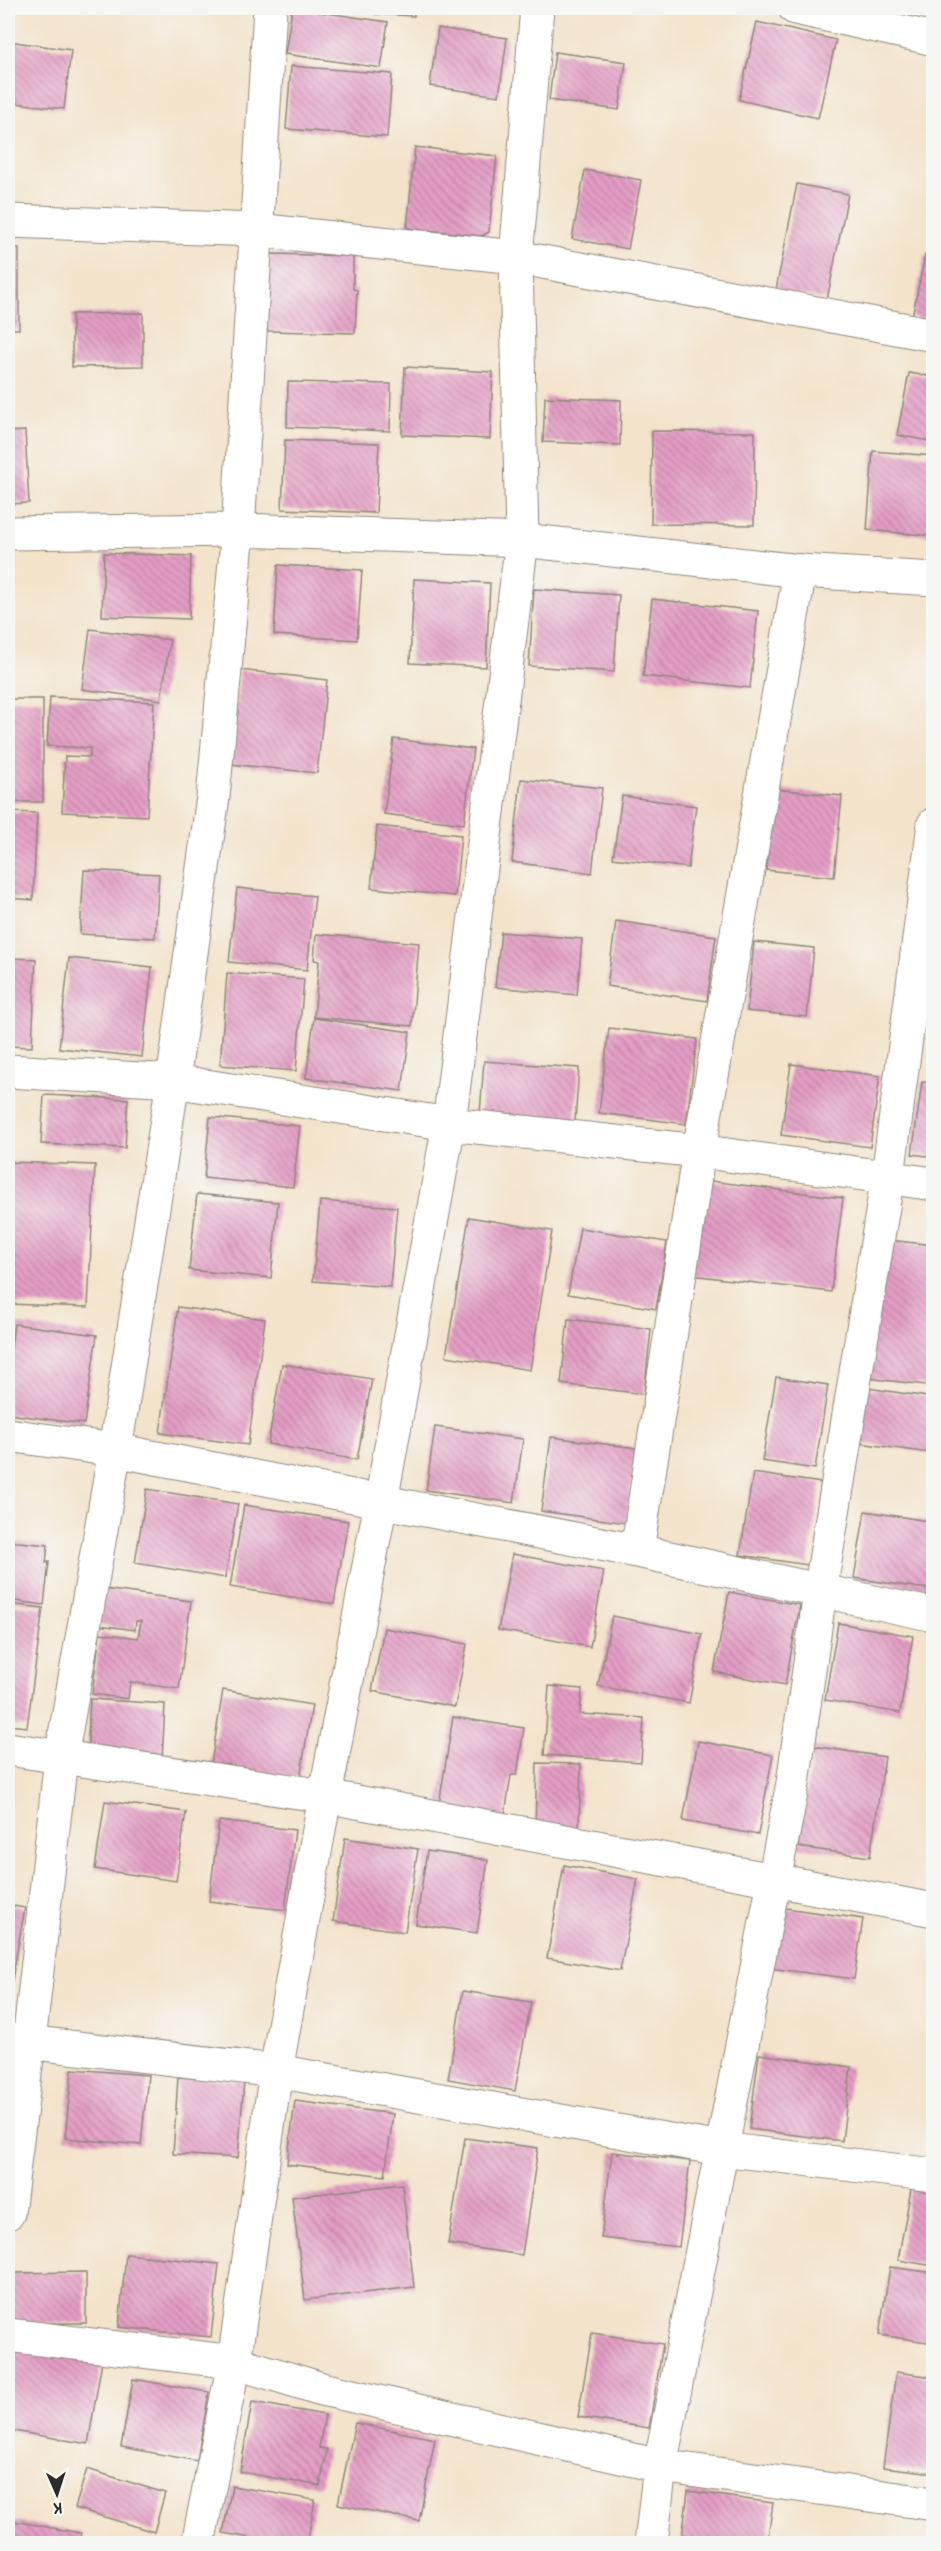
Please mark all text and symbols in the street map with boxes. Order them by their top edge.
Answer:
north arrow [27,2464,87,2524]
text: K [52,2498,63,2520]

